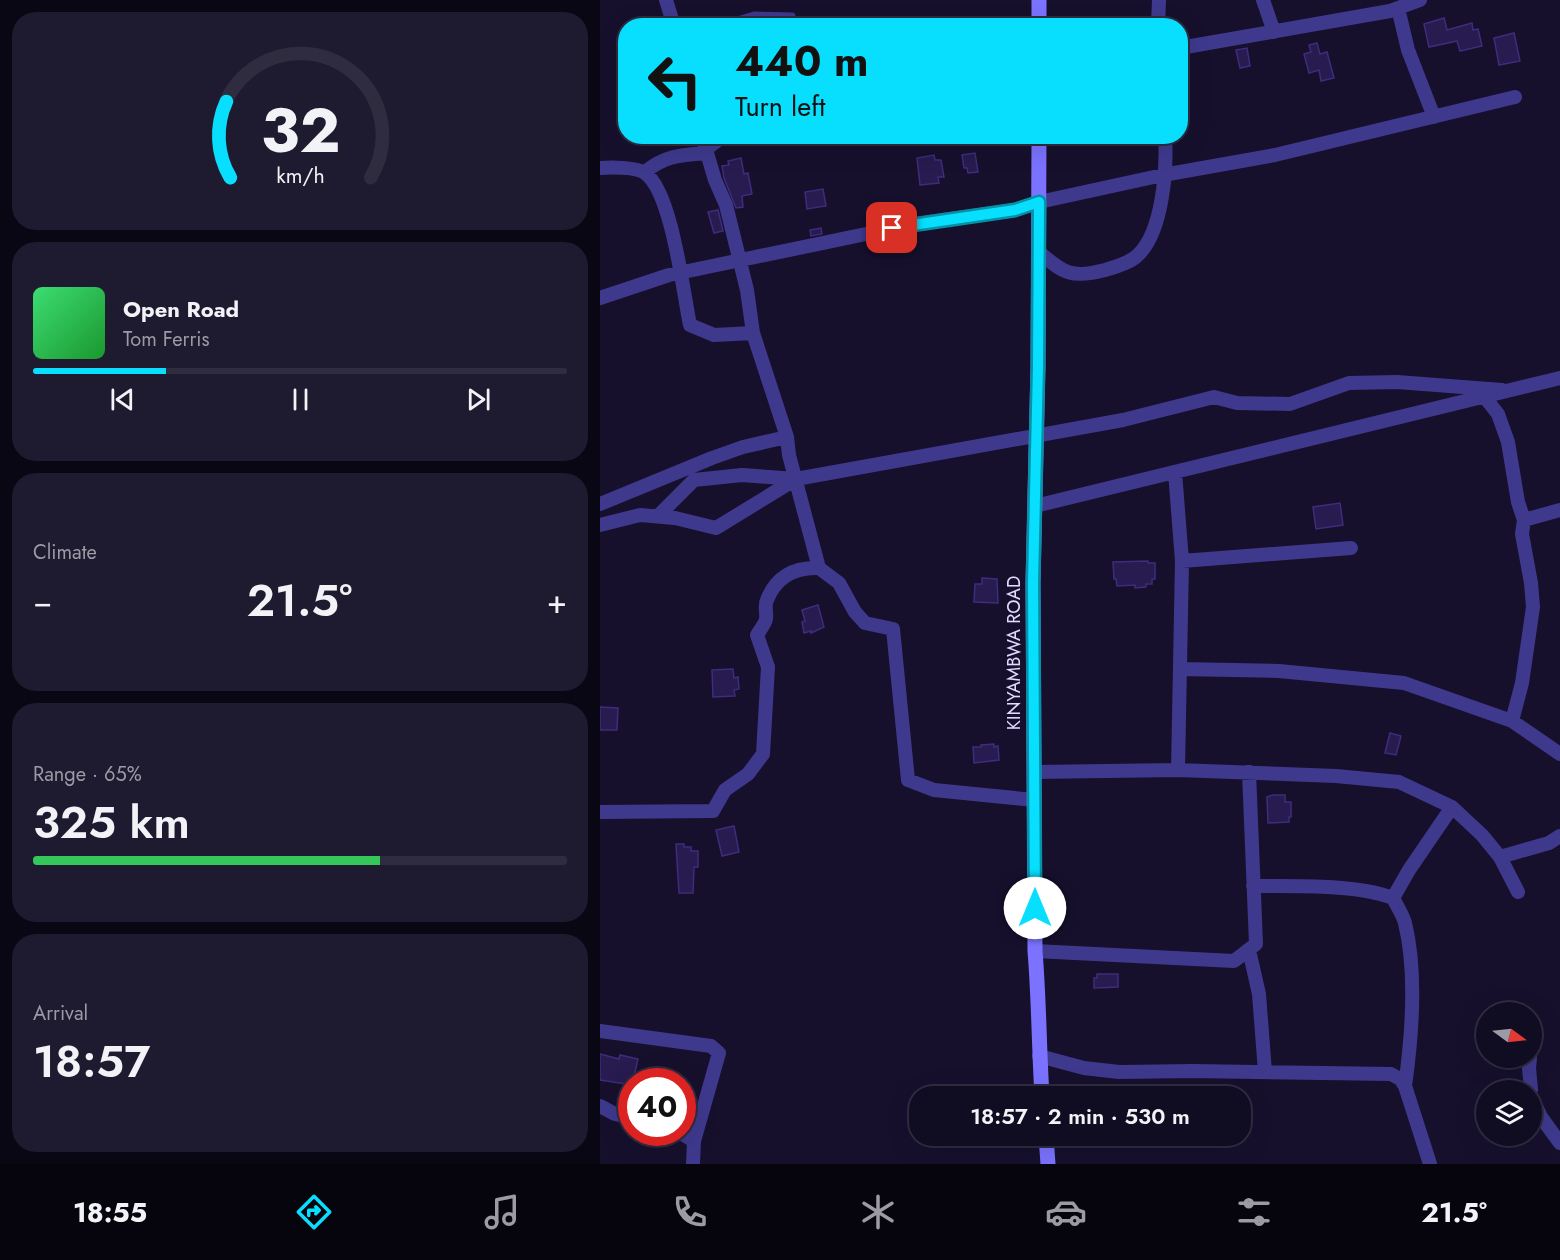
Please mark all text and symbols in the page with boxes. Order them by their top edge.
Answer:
text: 440 m [735,31,868,92]
icon: left [636,42,714,120]
text: 32 [260,85,340,175]
text: Turn left [735,87,825,126]
text: km/h [276,161,324,192]
pin [866,202,917,253]
icon: arrive [875,211,908,244]
text: Open Road [123,293,239,325]
text: Tom Ferris [123,325,210,354]
icon: previous [106,383,139,416]
icon: pause [284,383,317,416]
icon: next [462,383,495,416]
text: Climate [33,538,97,567]
text: 21.5° [247,568,352,633]
street label: KINYAMBWA ROAD [1001,576,1027,730]
text: − [33,578,52,625]
text: + [547,578,567,625]
text: Range · 65% [33,760,142,789]
text: 325 km [33,790,190,855]
position arrow [1003,876,1067,940]
text: Arrival [33,999,88,1028]
north arrow [1476,1002,1542,1068]
map controls [1476,1002,1542,1146]
text: 18:57 [33,1029,150,1094]
speed limit sign: 40 [618,1068,696,1146]
button: layers [1476,1080,1542,1146]
text: 18:57 · 2 min · 530 m [970,1100,1190,1132]
icon: directions [293,1191,335,1233]
icon: music [481,1191,523,1233]
icon: phone [669,1191,711,1233]
icon: climate [857,1191,899,1233]
icon: car [1045,1191,1087,1233]
icon: filters [1233,1191,1275,1233]
text: 18:55 [73,1193,147,1232]
text: 21.5° [1421,1193,1487,1232]

